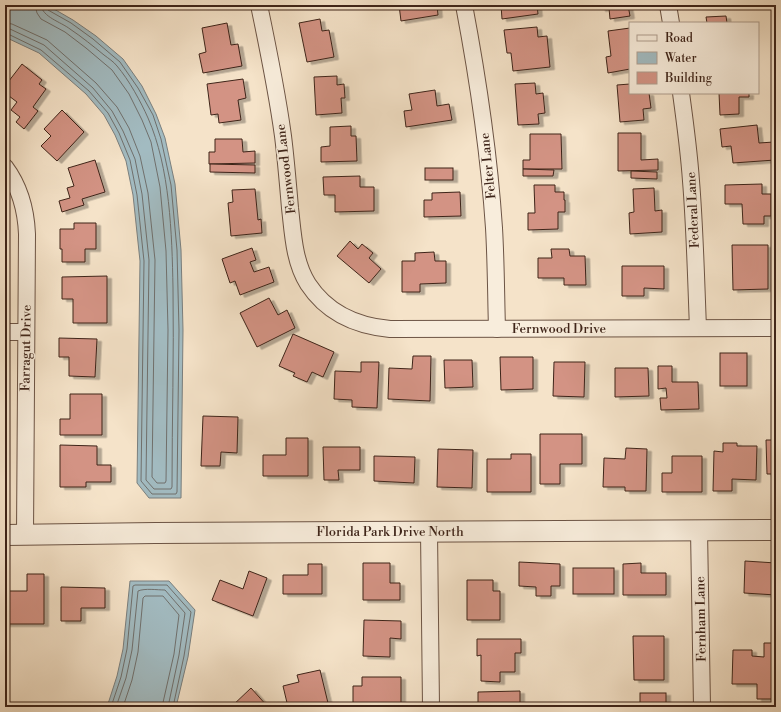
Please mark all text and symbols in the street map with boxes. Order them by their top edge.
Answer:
legend [629,22,759,94]
text: Road [665,31,693,46]
text: Water [664,51,697,66]
text: Building [664,71,713,86]
street label: Fernwood Lane [272,123,299,215]
street label: Felter Lane [476,131,499,200]
street label: Federal Lane [683,171,703,249]
street label: Farragut Drive [17,304,35,392]
street label: Fernwood Drive [512,321,607,337]
street label: Florida Park Drive North [316,524,464,540]
street label: Fernham Lane [692,576,710,662]

